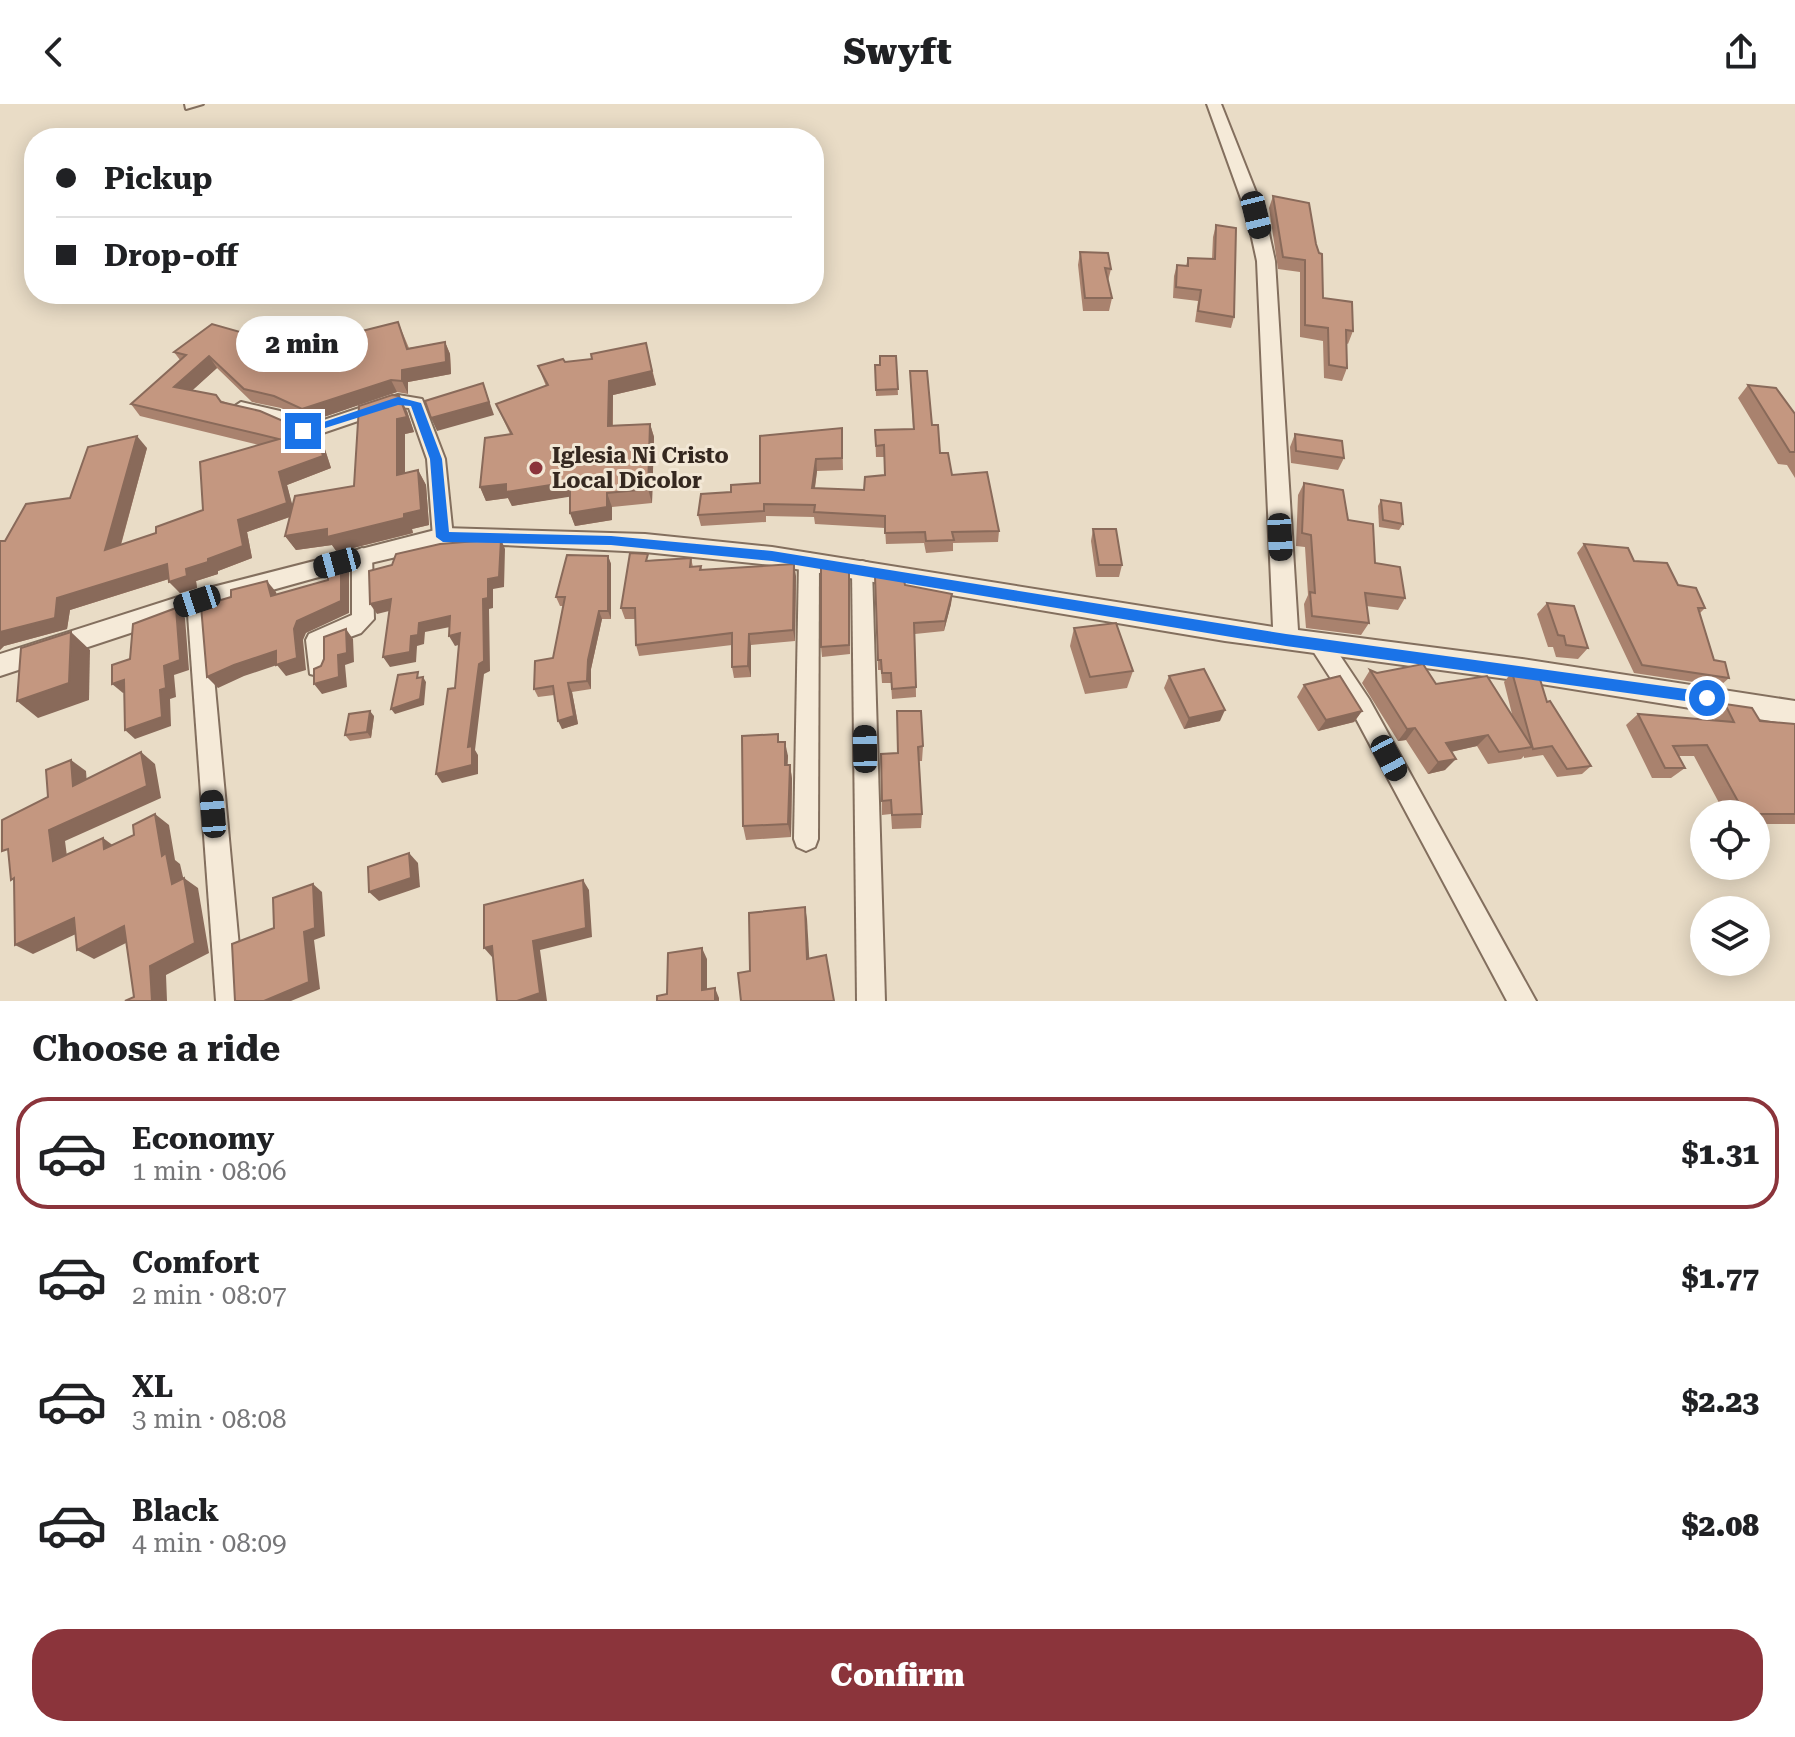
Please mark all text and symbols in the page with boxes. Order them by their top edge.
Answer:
icon: back [32,30,76,74]
icon: share [1719,30,1763,74]
text: Swyft [843,31,952,73]
text: Pickup [104,161,212,196]
car [1239,189,1273,241]
text: Drop-off [104,238,238,273]
callout: 2 min [237,315,369,371]
text: 2 min [265,329,339,359]
route end [285,413,321,449]
place label: Iglesia Ni Cristo Local Dicolor [552,443,729,493]
marker: Iglesia Ni Cristo Local Dicolor [527,459,545,477]
car [1267,512,1293,562]
car [311,545,363,581]
car [170,582,224,620]
route start [1689,680,1725,716]
car [853,725,877,773]
car [1367,731,1411,785]
car [199,789,227,839]
map controls [1690,800,1770,976]
button: locate [1690,800,1770,880]
button: layers [1690,896,1770,976]
text: Choose a ride [32,1028,280,1070]
icon: car [36,1117,108,1189]
text: Economy [132,1121,274,1156]
text: $1.31 [1682,1136,1759,1171]
text: 1 min · 08:06 [132,1156,287,1186]
icon: car [36,1241,108,1313]
text: Comfort [132,1245,259,1280]
text: $1.77 [1682,1260,1759,1295]
text: 2 min · 08:07 [132,1280,287,1310]
icon: car [36,1365,108,1437]
text: XL [132,1369,173,1404]
text: $2.23 [1682,1384,1759,1419]
text: 3 min · 08:08 [132,1404,287,1434]
icon: car [36,1489,108,1561]
text: Black [132,1493,219,1528]
text: $2.08 [1682,1508,1759,1543]
text: 4 min · 08:09 [132,1528,287,1558]
button: Confirm [32,1629,1763,1721]

